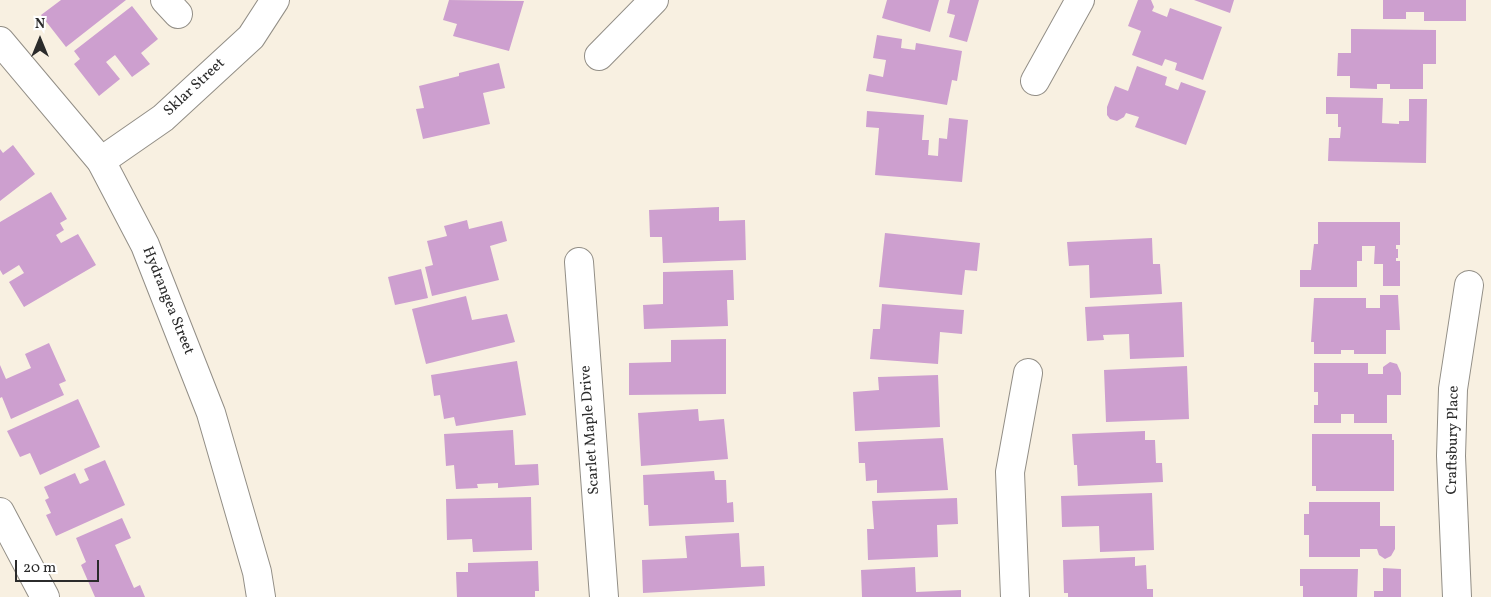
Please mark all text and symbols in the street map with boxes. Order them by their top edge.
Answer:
north arrow [15,15,65,65]
text: N [35,15,45,34]
street label: Sklar Street [161,55,229,121]
street label: Hydrangea Street [137,244,197,358]
street label: Scarlet Maple Drive [577,365,605,495]
street label: Craftsbury Place [1444,385,1464,495]
scale bar [18,550,101,582]
text: 20 m [23,558,56,579]

